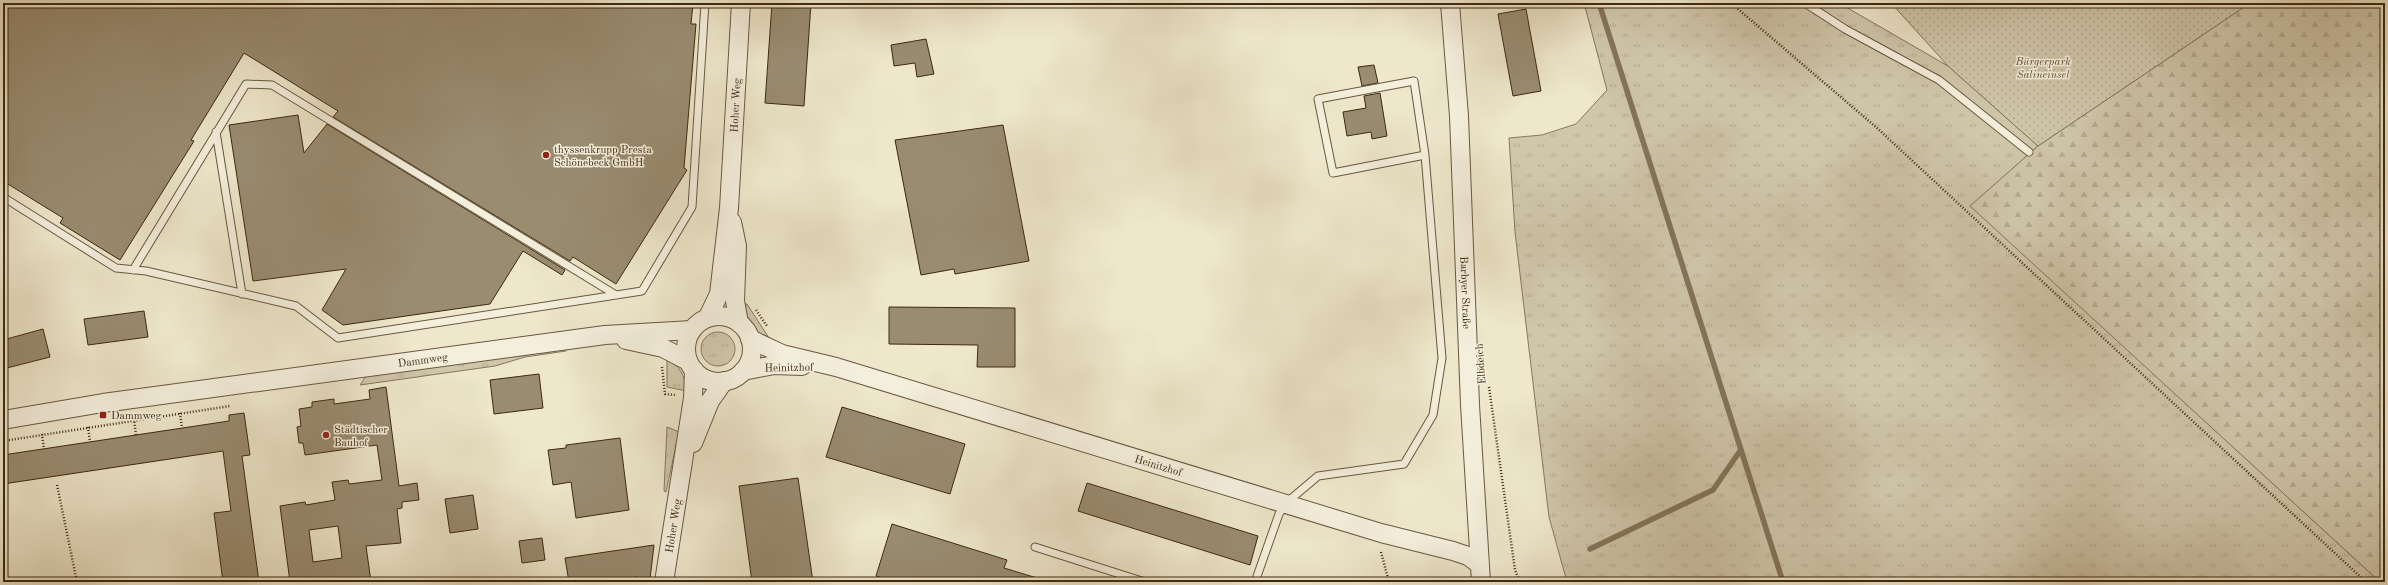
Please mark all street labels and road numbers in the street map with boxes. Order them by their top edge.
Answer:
street label: Hoher Weg [729,78,744,133]
street label: Barbyer Straße [1457,256,1471,329]
street label: Elbdeich [1475,343,1488,385]
street label: Dammweg [397,352,449,370]
street label: Heinitzhof [764,363,814,374]
street label: Heinitzhof [1133,454,1184,479]
street label: Hoher Weg [665,498,684,554]

